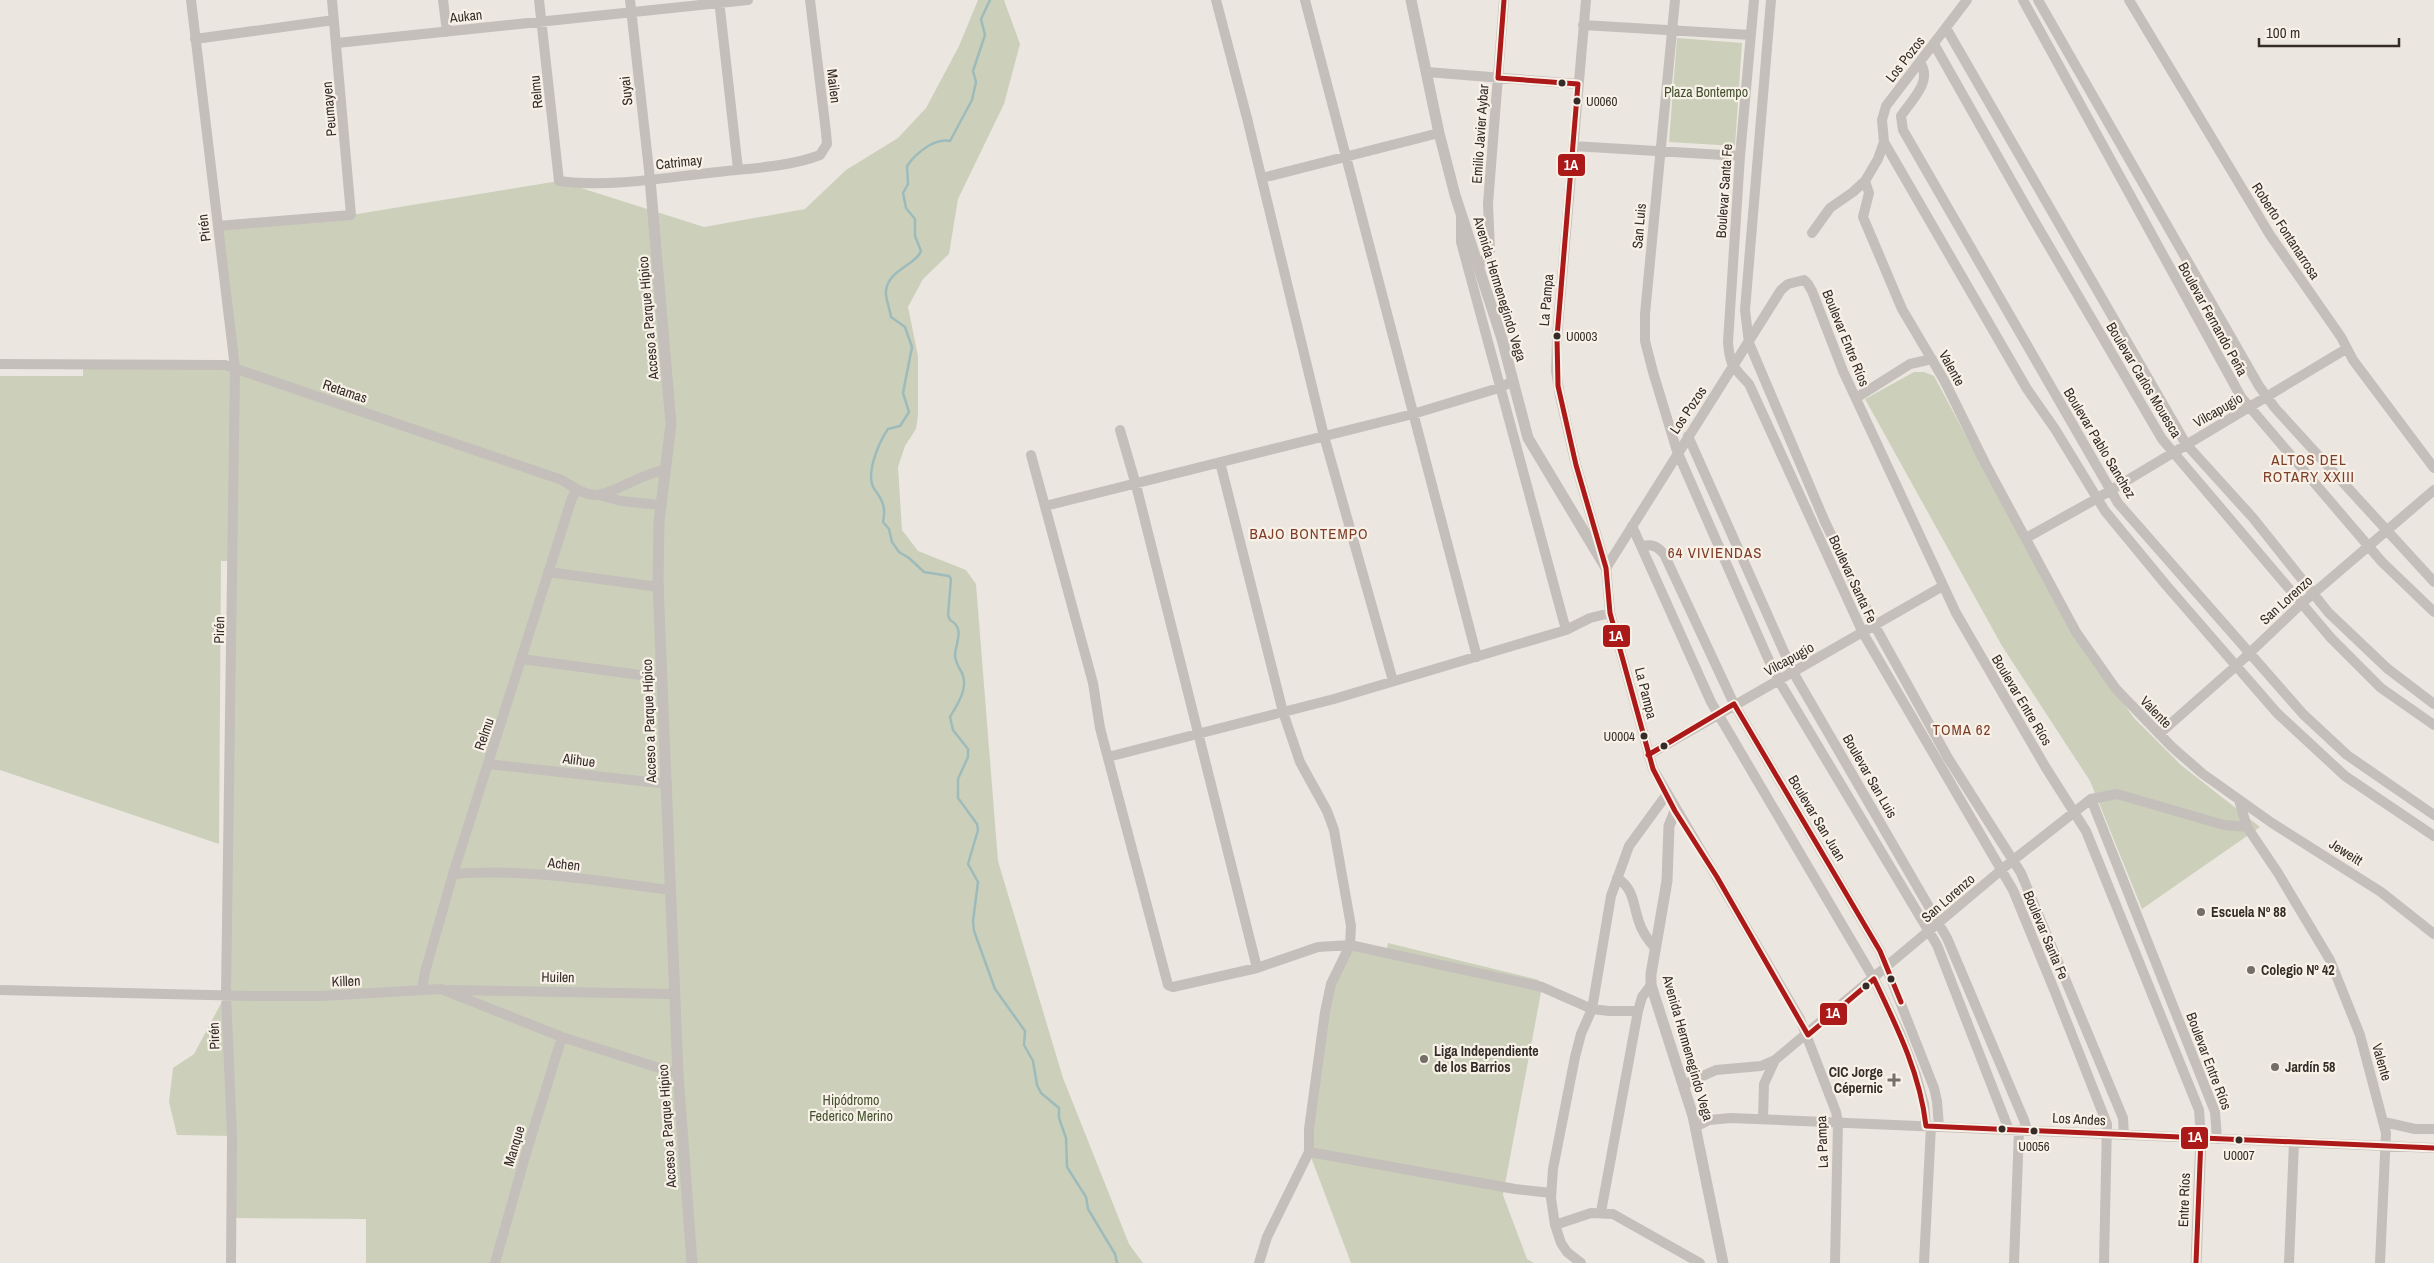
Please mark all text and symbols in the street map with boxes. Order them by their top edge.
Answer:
street label: Aukan [448,5,483,27]
scale bar [2259,15,2399,47]
text: 100 m [2266,22,2300,43]
street label: Los Pozos [1881,32,1929,86]
street label: Mailen [823,68,845,104]
street label: Relmu [525,75,547,109]
street label: Suyai [616,75,636,107]
unlabelled marker [1557,78,1567,88]
street label: Peumayen [318,81,340,137]
park label: Plaza Bontempo [1664,83,1748,101]
street label: Emilio Javier Aybar [1468,84,1492,184]
place label: U0060 [1586,93,1617,110]
marker: U0060 [1572,96,1582,106]
street label: Boulevar Santa Fe [1712,143,1736,239]
street label: Catrimay [655,151,703,173]
line badge: 1A [1557,153,1586,177]
text: 1A [1564,156,1579,174]
street label: Roberto Fontanarrosa [2248,179,2324,283]
street label: San Luis [1628,202,1650,249]
street label: Pirén [193,213,215,243]
street label: Avenida Hermenegindo Vega [1469,213,1531,364]
street label: Acceso a Parque Hípico [634,256,662,381]
street label: Boulevar Fernando Peña [2174,259,2252,379]
street label: La Pampa [1535,273,1557,327]
street label: Boulevar Entre Ríos [1818,287,1874,389]
street label: Boulevar Carlos Mouesca [2102,319,2186,441]
place label: U0003 [1566,328,1597,345]
marker: U0003 [1552,331,1562,341]
street label: Valente [1935,347,1969,389]
street label: Retamas [320,375,370,407]
street label: Los Pozos [1666,383,1711,437]
street label: Boulevar Pablo Sanchez [2060,384,2140,502]
street label: Vilcapugio [2190,389,2246,431]
district label: ALTOS DEL ROTARY XXIII [2263,449,2355,487]
district label: BAJO BONTEMPO [1250,523,1368,544]
street label: Boulevar Santa Fe [1825,532,1881,626]
district label: 64 VIVIENDAS [1668,542,1762,563]
street label: San Lorenzo [2256,572,2316,628]
street label: Pirén [210,616,228,644]
line badge: 1A [1602,624,1631,648]
text: 1A [1609,627,1624,645]
street label: Vilcapugio [1761,638,1817,680]
street label: Boulevar Entre Ríos [1988,651,2056,749]
street label: Acceso a Parque Hípico [638,659,660,784]
street label: La Pampa [1631,665,1661,721]
street label: Valente [2136,692,2176,732]
street label: Relmu [470,715,498,753]
district label: TOMA 62 [1933,719,1991,740]
place label: U0004 [1604,728,1635,745]
marker: U0004 [1639,731,1649,741]
street label: Boulevar San Luis [1839,731,1901,821]
unlabelled marker [1659,741,1669,751]
street label: Alihue [561,749,596,771]
street label: Boulevar San Juan [1784,772,1850,864]
street label: Jeweitt [2326,835,2366,869]
street label: Achen [546,853,581,875]
street label: San Lorenzo [1918,870,1978,926]
street label: Boulevar Santa Fe [2019,888,2073,982]
place label: Escuela Nº 88 [2211,903,2286,921]
marker: Escuela Nº 88 [2195,906,2207,918]
place label: Colegio Nº 42 [2261,961,2335,979]
marker: Colegio Nº 42 [2245,964,2257,976]
street label: Huilen [541,968,575,986]
street label: Killen [331,972,361,990]
street label: Avenida Hermenegindo Vega [1658,972,1718,1123]
unlabelled marker [1886,974,1896,984]
unlabelled marker [1861,981,1871,991]
line badge: 1A [1819,1002,1848,1026]
text: 1A [1826,1004,1841,1022]
street label: Boulevar Entre Ríos [2182,1010,2236,1112]
street label: Pirén [205,1022,223,1050]
street label: Valente [2368,1041,2396,1083]
place label: Liga Independiente de los Barrios [1434,1042,1539,1076]
marker: Liga Independiente de los Barrios [1418,1053,1430,1065]
place label: Jardín 58 [2285,1058,2335,1076]
marker: Jardín 58 [2269,1061,2281,1073]
place label: CIC Jorge Cépernic [1829,1063,1883,1097]
street label: Acceso a Parque Hípico [654,1064,680,1189]
marker: CIC Jorge Cépernic [1887,1073,1901,1087]
park label: Hipódromo Federico Merino [809,1091,893,1125]
street label: Los Andes [2052,1109,2107,1129]
street label: La Pampa [1812,1115,1832,1168]
street label: Manque [499,1124,529,1168]
unlabelled marker [1997,1124,2007,1134]
marker: U0056 [2029,1126,2039,1136]
line badge: 1A [2180,1126,2209,1150]
text: 1A [2188,1128,2203,1146]
marker: U0007 [2234,1135,2244,1145]
place label: U0056 [2018,1138,2050,1155]
place label: U0007 [2223,1147,2255,1164]
street label: Entre Ríos [2174,1172,2194,1227]

